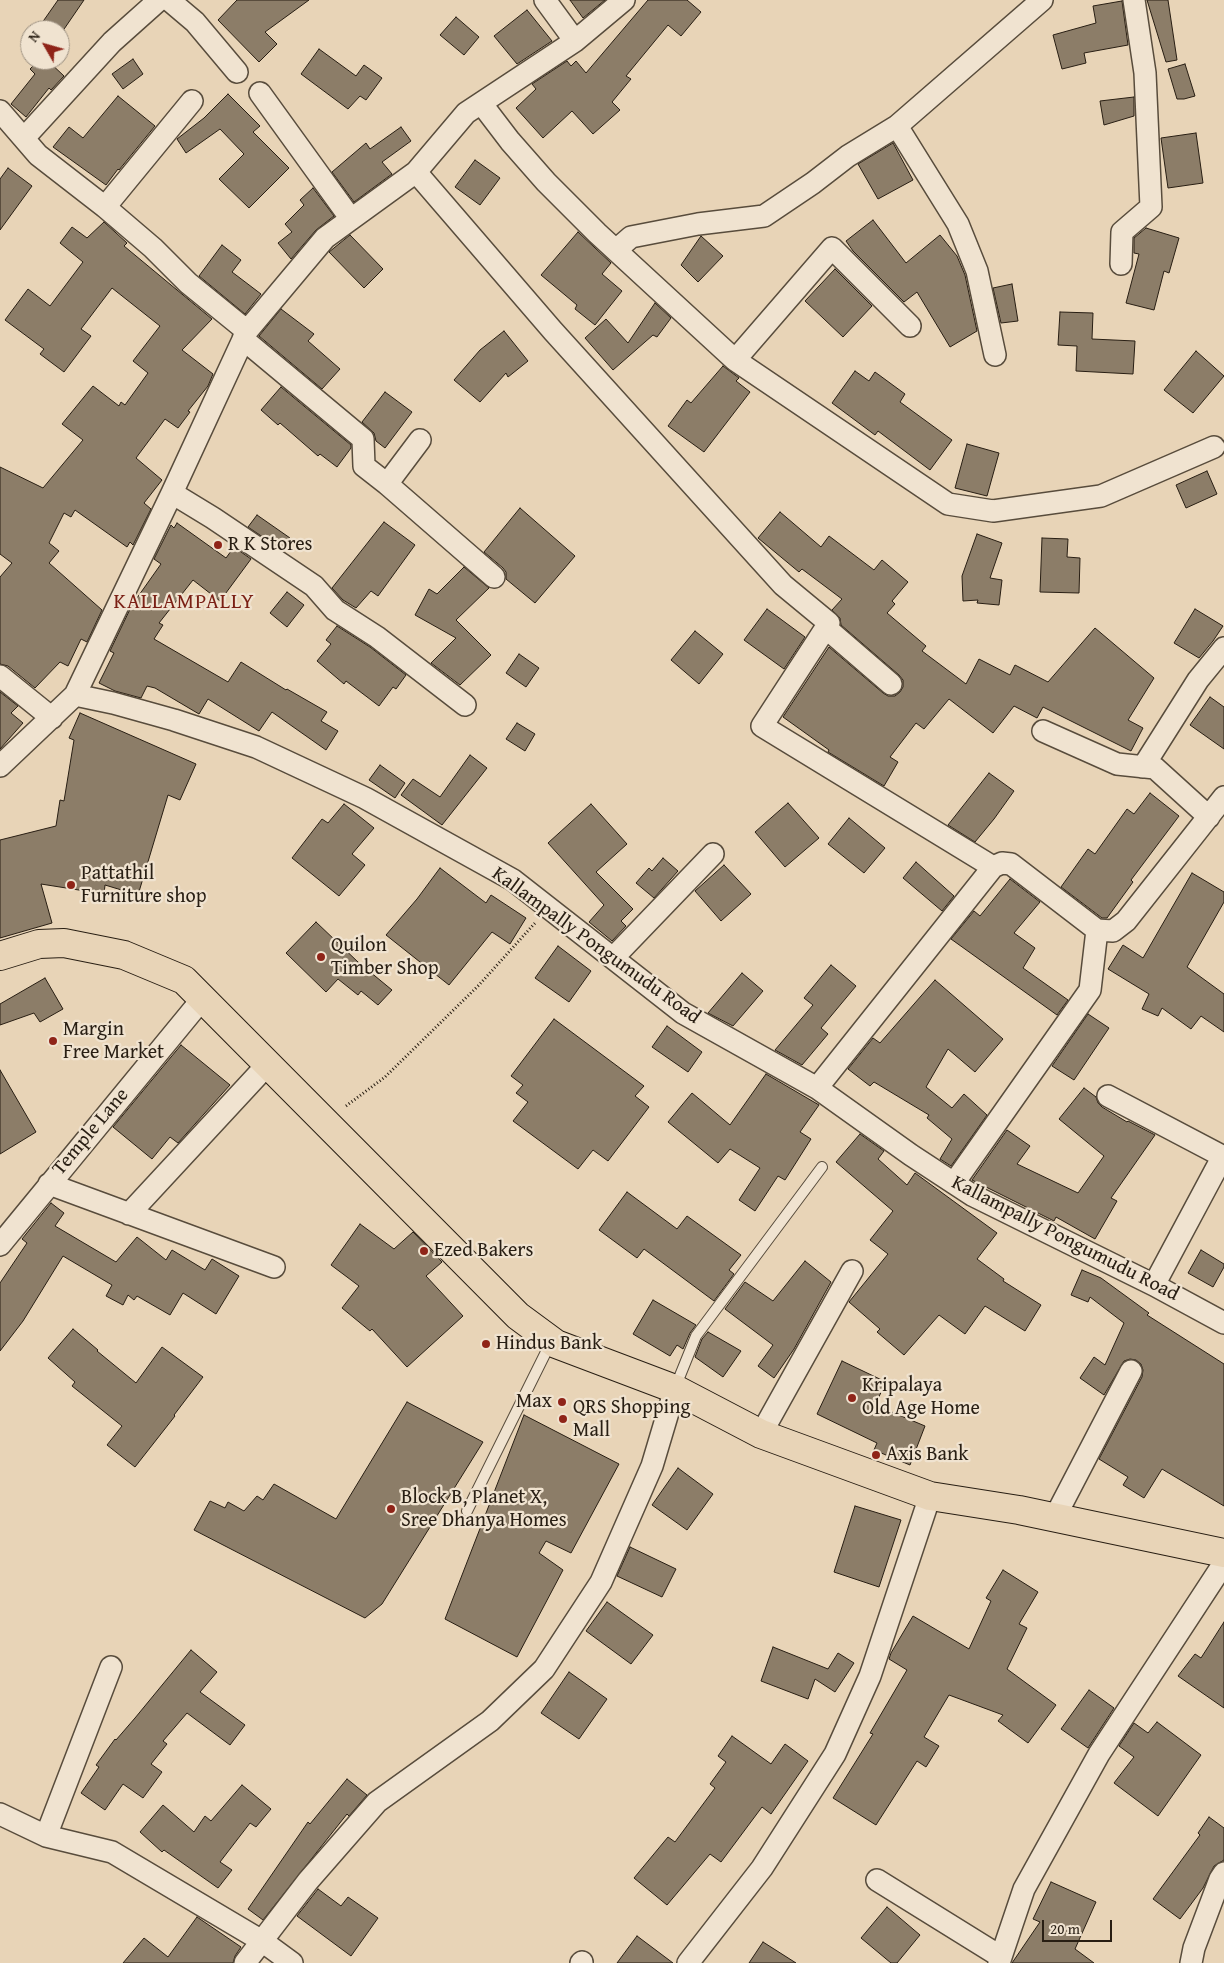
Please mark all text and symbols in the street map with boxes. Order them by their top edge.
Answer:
north arrow [20,20,70,70]
text: N [23,27,45,46]
place label: R K Stores [228,533,312,557]
marker: R K Stores [212,539,224,551]
district label: KALLAMPALLY [112,590,256,616]
place label: Pattathil Furniture shop [81,862,206,909]
street label: Kallampally Pongumudu Road [487,862,705,1030]
marker: Pattathil Furniture shop [65,879,77,891]
place label: Quilon Timber Shop [331,934,439,981]
marker: Quilon Timber Shop [315,951,327,963]
place label: Margin Free Market [63,1018,164,1065]
marker: Margin Free Market [47,1035,59,1047]
street label: Temple Lane [48,1084,134,1180]
street label: Kallampally Pongumudu Road [947,1171,1183,1307]
place label: Ezed Bakers [434,1239,533,1263]
marker: Ezed Bakers [418,1245,430,1257]
place label: Hindus Bank [496,1332,602,1356]
marker: Hindus Bank [480,1338,492,1350]
place label: Kripalaya Old Age Home [862,1374,980,1421]
place label: Max [516,1390,552,1414]
marker: Kripalaya Old Age Home [846,1392,858,1404]
marker: Max [556,1396,568,1408]
place label: QRS Shopping Mall [573,1396,690,1443]
marker: QRS Shopping Mall [557,1413,569,1425]
place label: Axis Bank [886,1443,968,1467]
marker: Axis Bank [870,1449,882,1461]
place label: Block B, Planet X, Sree Dhanya Homes [401,1486,567,1533]
marker: Block B, Planet X, Sree Dhanya Homes [385,1503,397,1515]
scale bar [1044,1910,1114,1942]
text: 20 m [1050,1918,1080,1939]

